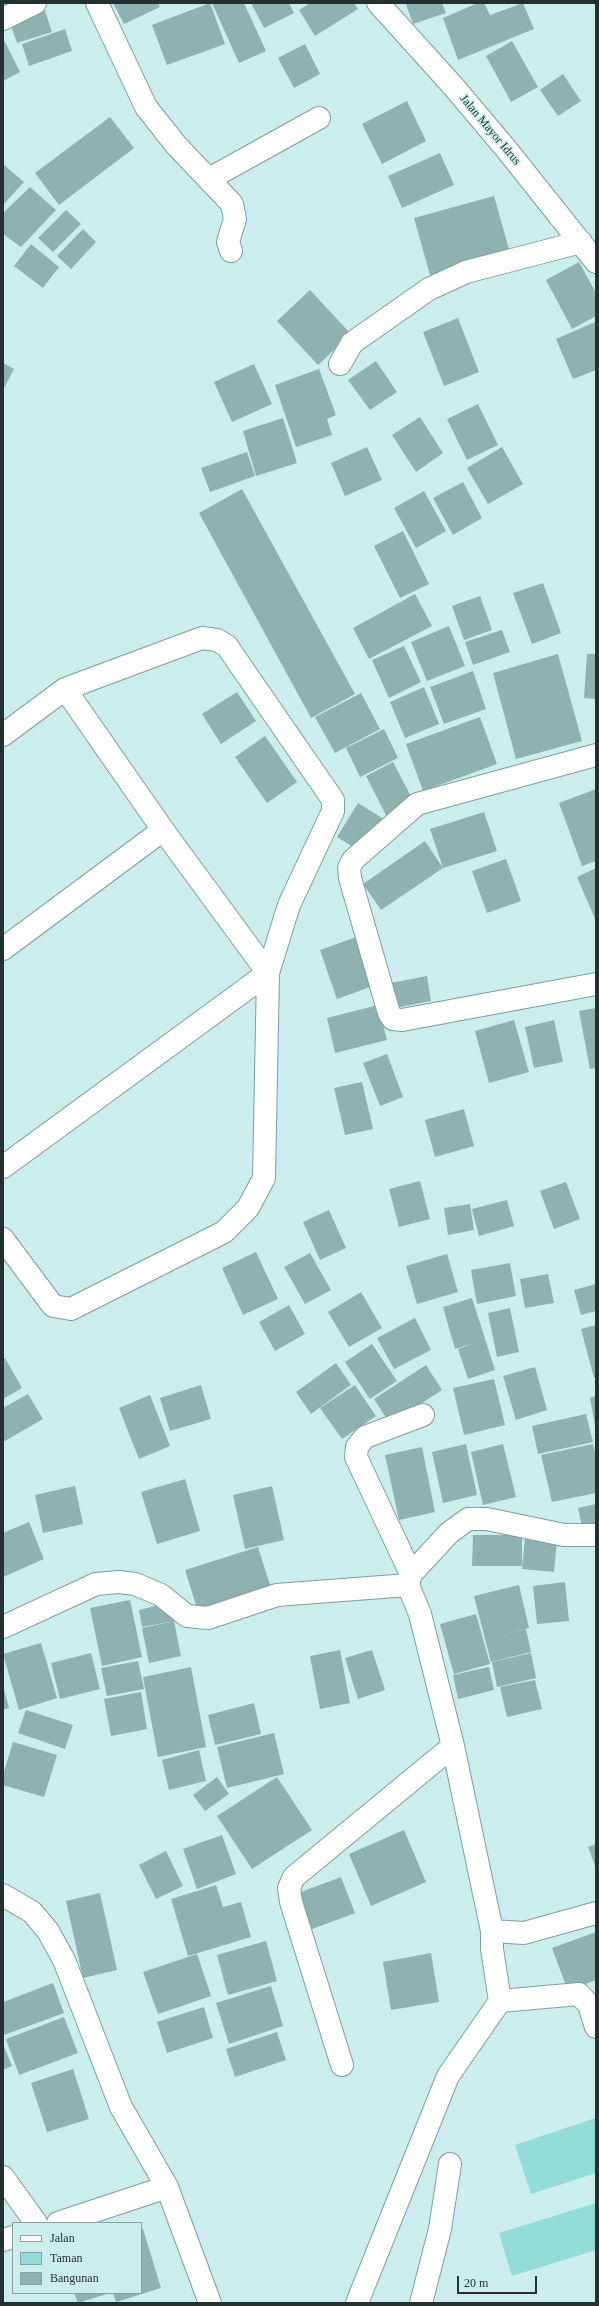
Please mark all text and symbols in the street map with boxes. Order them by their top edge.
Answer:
street label: Jalan Mayor Idrus [456,92,524,168]
legend [12,2222,142,2294]
text: Jalan [50,2231,75,2245]
text: Taman [50,2251,82,2265]
scale bar [459,2268,539,2294]
text: Bangunan [50,2271,99,2285]
text: 20 m [464,2276,488,2290]

